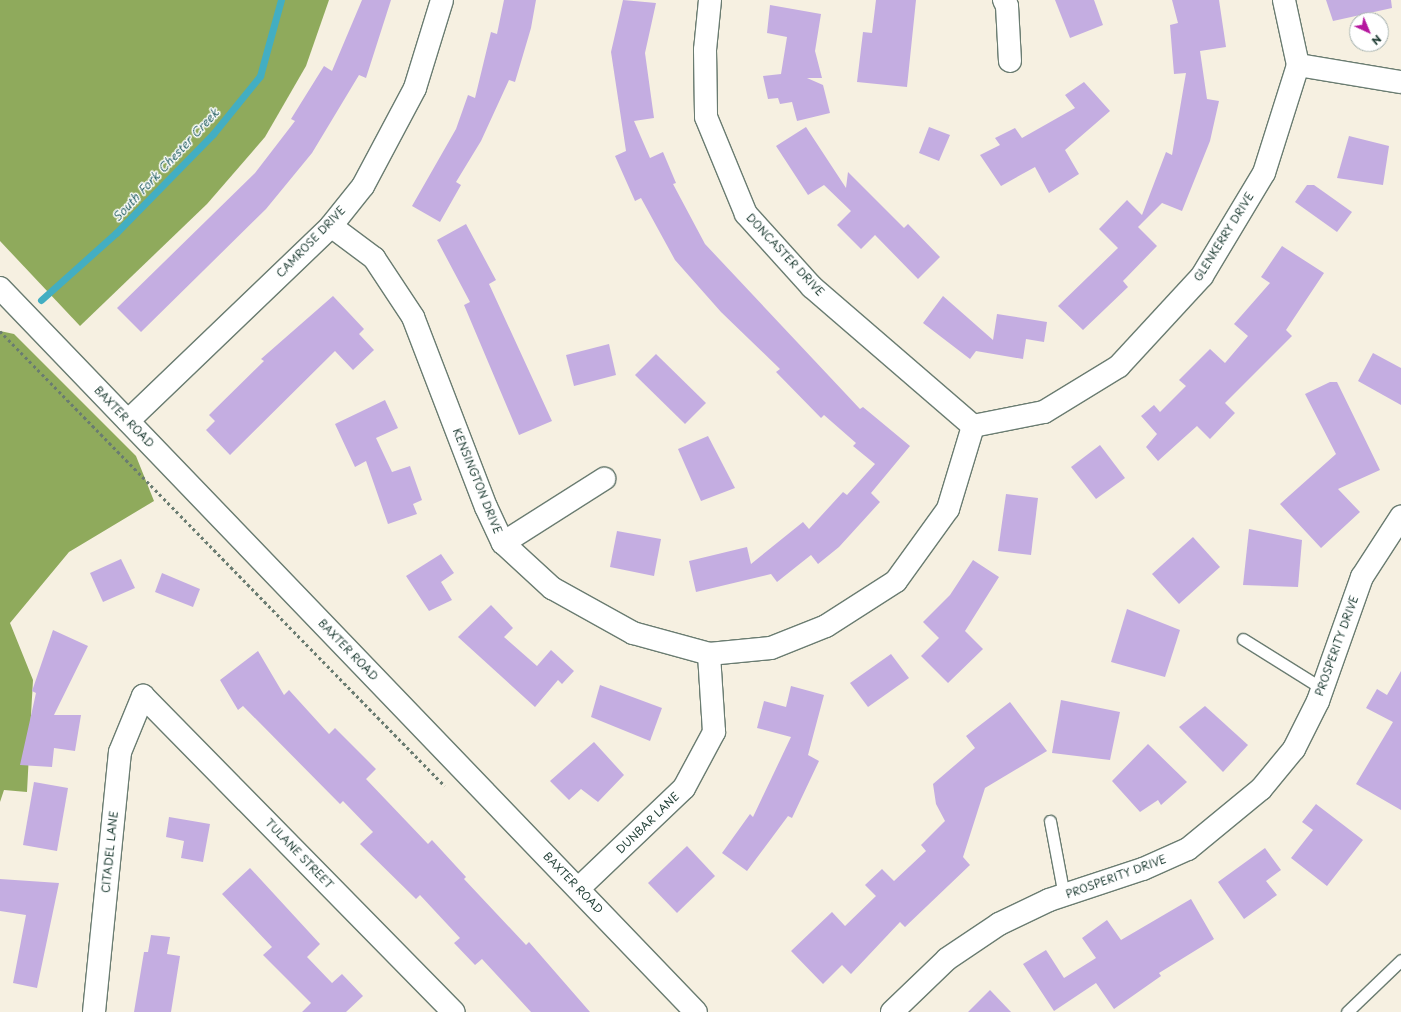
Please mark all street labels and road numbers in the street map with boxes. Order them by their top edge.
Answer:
street label: GLENKERRY DRIVE [1191,190,1257,284]
street label: CAMROSE DRIVE [274,204,348,280]
street label: DONCASTER DRIVE [743,211,827,299]
street label: BAXTER ROAD [91,383,157,451]
street label: KENSINGTON DRIVE [450,426,504,536]
street label: PROSPERITY DRIVE [1313,594,1361,698]
street label: BAXTER ROAD [315,616,381,684]
street label: DUNBAR LANE [614,790,682,856]
street label: CITADEL LANE [99,810,121,894]
street label: TULANE STREET [262,816,336,892]
street label: BAXTER ROAD [540,849,606,917]
street label: PROSPERITY DRIVE [1064,853,1168,901]

